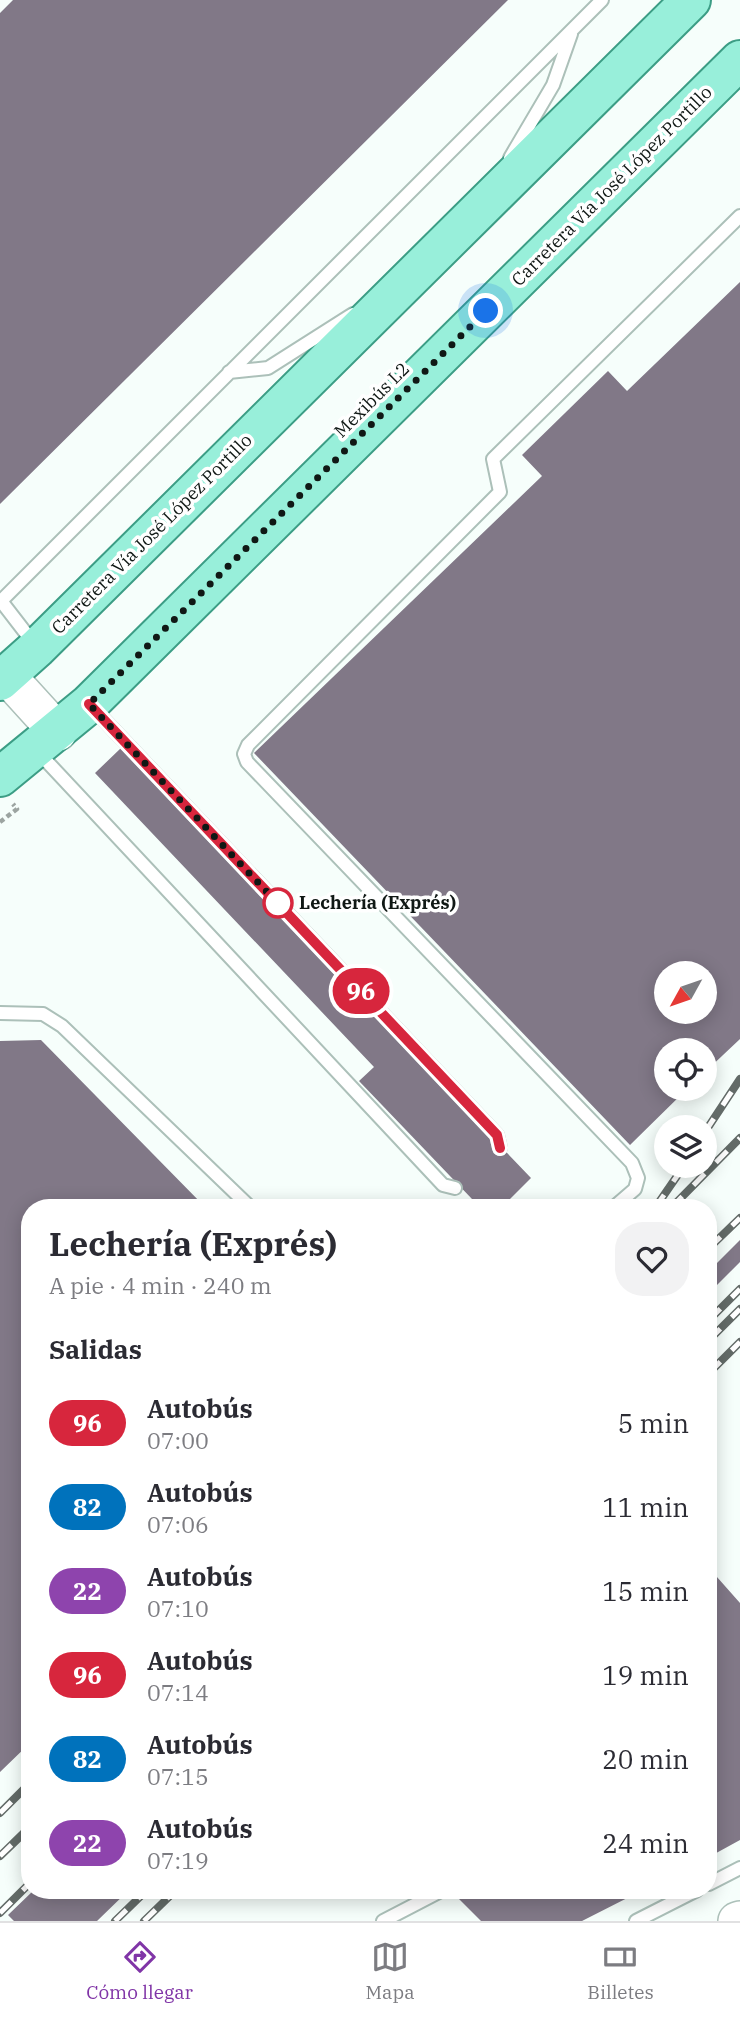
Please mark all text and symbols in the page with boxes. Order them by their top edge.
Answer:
street label: Carretera Vía José López Portillo [507,81,717,291]
your location [468,293,503,328]
street label: Mexibús L2 [329,357,414,442]
street label: Carretera Vía José López Portillo [47,429,257,639]
marker: Lechería (Exprés) [263,888,293,918]
place label: Lechería (Exprés) [299,891,456,914]
north arrow [654,961,718,1024]
map controls [654,961,717,1178]
line badge: 96 [330,968,392,1014]
text: 96 [347,975,375,1007]
button: locate [654,1038,717,1101]
button: layers [654,1115,717,1178]
text: Lechería (Exprés) [49,1222,337,1265]
button: heart [615,1222,689,1296]
text: A pie · 4 min · 240 m [49,1270,272,1300]
text: Salidas [49,1332,142,1366]
text: Autobús [147,1391,253,1425]
text: 5 min [618,1406,689,1440]
text: 96 [73,1407,102,1439]
text: 07:00 [147,1425,209,1455]
text: Autobús [147,1475,253,1509]
text: 11 min [602,1490,689,1524]
text: 82 [73,1491,102,1523]
text: 07:06 [147,1509,209,1539]
text: Autobús [147,1559,253,1593]
text: 15 min [602,1574,689,1608]
text: 22 [73,1575,102,1607]
text: 07:10 [147,1593,209,1623]
text: Autobús [147,1643,253,1677]
text: 19 min [602,1658,689,1692]
text: 96 [73,1659,102,1691]
text: 07:14 [147,1677,209,1707]
text: Autobús [147,1727,253,1761]
text: 20 min [602,1742,689,1776]
text: 82 [73,1743,102,1775]
text: 07:15 [147,1761,209,1791]
text: Autobús [147,1811,253,1845]
text: 24 min [602,1826,689,1860]
text: 22 [73,1827,102,1859]
text: 07:19 [147,1845,209,1875]
tab: Cómo llegar [86,1938,193,2004]
tab: Mapa [366,1938,415,2004]
tab: Billetes [587,1938,654,2004]

